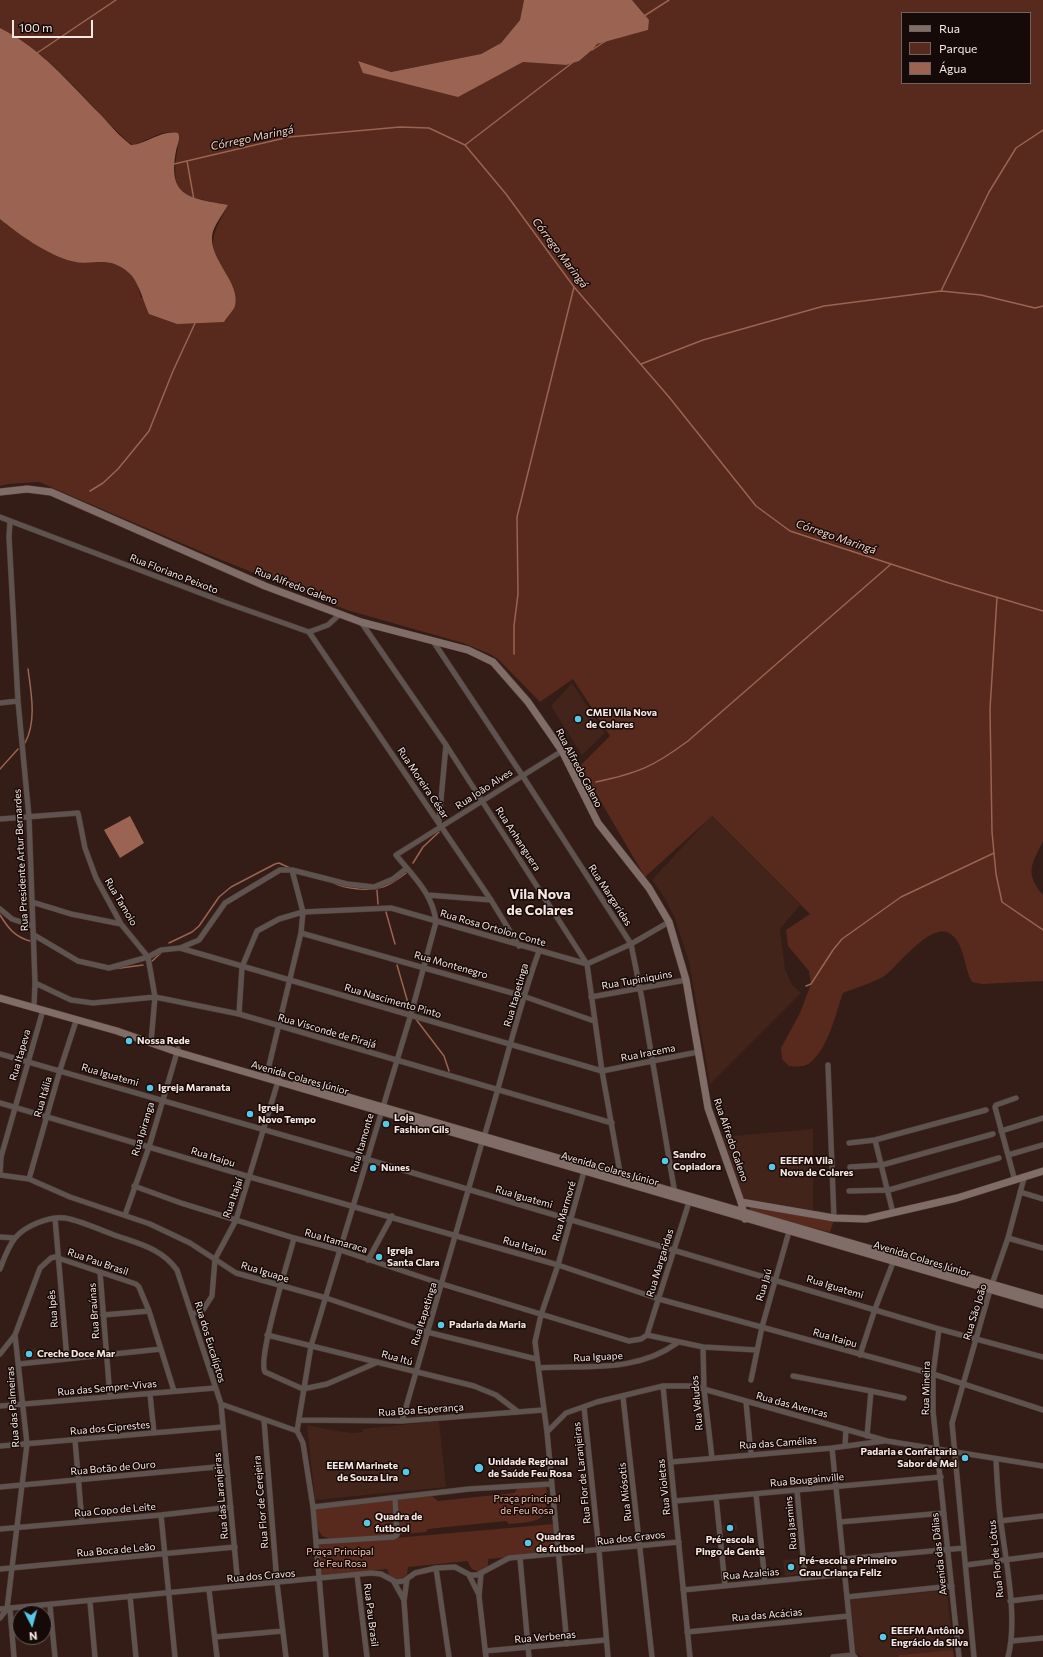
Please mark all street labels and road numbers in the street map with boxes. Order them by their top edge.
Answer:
street label: Rua Floriano Peixoto [128,552,220,596]
street label: Rua Alfredo Galeno [253,565,339,607]
street label: Rua Alfredo Galeno [553,727,605,809]
street label: Rua Moreira César [395,745,451,821]
street label: Rua João Alves [453,766,515,812]
street label: Rua Presidente Artur Bernardes [11,789,31,931]
street label: Rua Anhanguera [493,805,543,873]
street label: Rua Margaridas [586,862,634,928]
street label: Rua Tamoio [102,876,140,928]
street label: Rua Rosa Ortolon Conte [439,907,547,949]
street label: Rua Montenegro [413,949,489,981]
street label: Rua Itapetinga [501,962,531,1028]
street label: Rua Tupiniquins [601,968,673,992]
street label: Rua Nascimento Pinto [343,981,443,1021]
street label: Rua Visconde de Pirajá [276,1011,378,1051]
street label: Rua Itapeva [7,1028,33,1082]
street label: Rua Iracema [620,1042,676,1064]
street label: Avenida Colares Júnior [250,1058,350,1098]
street label: Rua Iguatemi [80,1061,140,1089]
street label: Rua Itália [31,1075,55,1119]
street label: Rua Alfredo Galeno [711,1097,751,1183]
street label: Rua Ipiranga [129,1100,157,1158]
street label: Rua Itamonte [348,1112,376,1174]
street label: Rua Itaipu [189,1145,237,1169]
street label: Avenida Colares Júnior [560,1149,660,1189]
street label: Rua Itajaí [221,1176,245,1220]
street label: Rua Marmoré [550,1180,578,1242]
street label: Rua Iguatemi [494,1183,554,1211]
street label: Rua Itamaraca [303,1226,369,1256]
street label: Rua Margaridas [644,1227,676,1299]
street label: Rua Itaipu [501,1234,549,1258]
street label: Avenida Colares Júnior [872,1239,972,1279]
street label: Rua Pau Brasil [66,1246,130,1278]
street label: Rua Iguape [240,1259,290,1285]
street label: Rua Jaú [754,1267,774,1303]
street label: Rua Iguatemi [805,1273,865,1301]
street label: Rua Itapetinga [409,1281,439,1347]
street label: Rua São João [961,1282,989,1342]
street label: Rua Braúnas [86,1283,102,1339]
street label: Rua Ipês [45,1290,61,1328]
street label: Rua dos Eucalíptos [192,1300,228,1384]
street label: Rua Itaipu [811,1326,859,1350]
street label: Rua Itú [380,1348,414,1368]
street label: Rua Iguape [573,1350,623,1364]
street label: Rua Mineira [920,1361,932,1415]
street label: Rua das Palmeiras [4,1366,22,1448]
street label: Rua Veludos [689,1375,705,1431]
street label: Rua das Sempre-Vivas [57,1378,157,1398]
street label: Rua das Avencas [755,1390,829,1420]
street label: Rua Boa Esperança [378,1401,464,1419]
street label: Rua dos Ciprestes [69,1419,151,1437]
street label: Rua Flor de Laranjeiras [571,1421,593,1525]
street label: Rua das Camélias [739,1434,817,1452]
street label: Rua das Laranjeiras [211,1452,231,1540]
street label: Rua Flor de Cerejeira [251,1455,271,1549]
street label: Rua Botão de Ouro [70,1458,156,1478]
street label: Rua Violetas [655,1458,673,1516]
street label: Rua Miósotis [616,1462,634,1522]
street label: Rua Bougainville [770,1471,844,1489]
street label: Rua Jasmins [783,1496,799,1550]
street label: Rua Copo de Leite [74,1500,156,1520]
street label: Avenida das Dálias [929,1512,949,1596]
street label: Rua Flor de Lótus [986,1519,1006,1599]
street label: Rua dos Cravos [596,1528,666,1548]
street label: Rua Boca de Leão [76,1541,156,1559]
street label: Rua Azaleias [722,1566,780,1582]
street label: Rua dos Cravos [226,1567,296,1585]
street label: Rua Pau Brasil [361,1583,381,1647]
street label: Rua das Acácias [731,1606,803,1624]
street label: Rua Verbenas [514,1628,576,1646]

